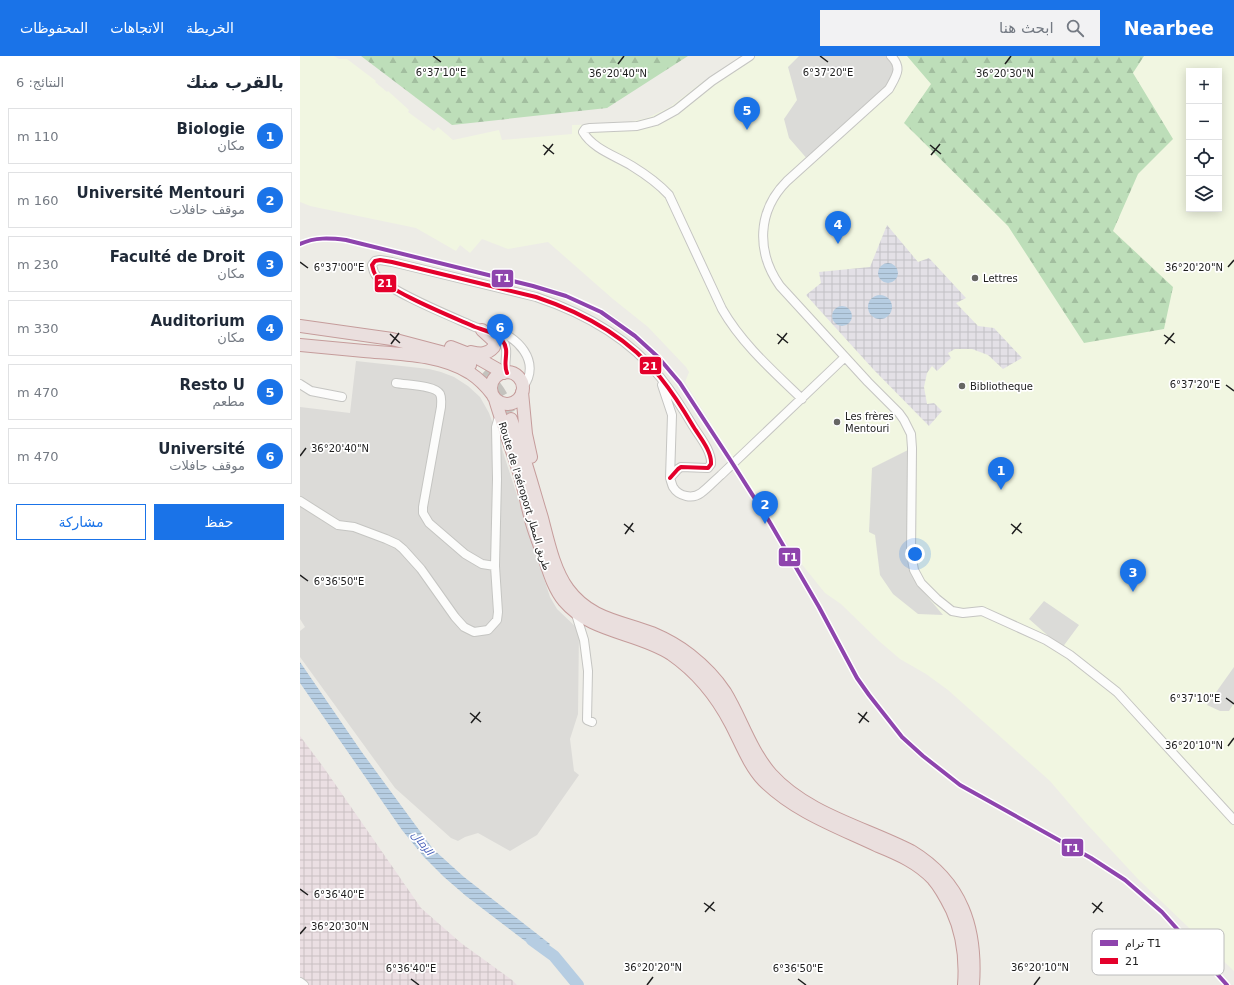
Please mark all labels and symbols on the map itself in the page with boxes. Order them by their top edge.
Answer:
text: 6°37'10"E [416,67,466,78]
text: 6°37'20"E [803,67,853,78]
text: 36°20'40"N [589,68,647,79]
text: 36°20'30"N [976,68,1034,79]
pin: 5 [734,97,760,130]
pin: 4 [825,211,851,244]
text: 6°37'00"E [314,262,364,273]
text: 36°20'20"N [1165,262,1223,273]
line badge: T1 [491,269,514,288]
text: T1 [495,272,511,285]
marker: Lettres [970,273,980,283]
place label: Lettres [983,273,1018,284]
line badge: 21 [374,274,397,293]
text: 21 [377,277,393,290]
pin: 6 [487,314,513,347]
line badge: 21 [639,356,662,375]
text: 21 [642,360,658,373]
text: 6°37'20"E [1170,379,1220,390]
marker: Bibliotheque [957,381,967,391]
place label: Bibliotheque [970,381,1033,392]
place label: Les frères Mentouri [845,411,894,434]
marker: Les frères Mentouri [832,417,842,427]
street label: Route de l'aéroport طريق المطار [497,420,552,572]
text: 36°20'40"N [311,443,369,454]
pin: 1 [988,457,1014,490]
pin: 2 [752,491,778,524]
your location [905,544,925,564]
line badge: T1 [778,547,801,567]
text: T1 [782,551,798,564]
pin: 3 [1120,559,1146,592]
text: 6°36'50"E [314,576,364,587]
text: 6°37'10"E [1170,693,1220,704]
text: 36°20'10"N [1165,740,1223,751]
water label: الرمال [409,829,437,859]
line badge: T1 [1061,838,1084,857]
text: T1 [1064,842,1080,855]
text: 6°36'40"E [314,889,364,900]
text: 36°20'30"N [311,921,369,932]
legend [1092,929,1224,975]
text: ترام T1 [1125,937,1161,950]
text: 21 [1125,955,1139,968]
text: 36°20'20"N [624,962,682,973]
text: 36°20'10"N [1011,962,1069,973]
text: 6°36'40"E [386,963,436,974]
text: 6°36'50"E [773,963,823,974]

